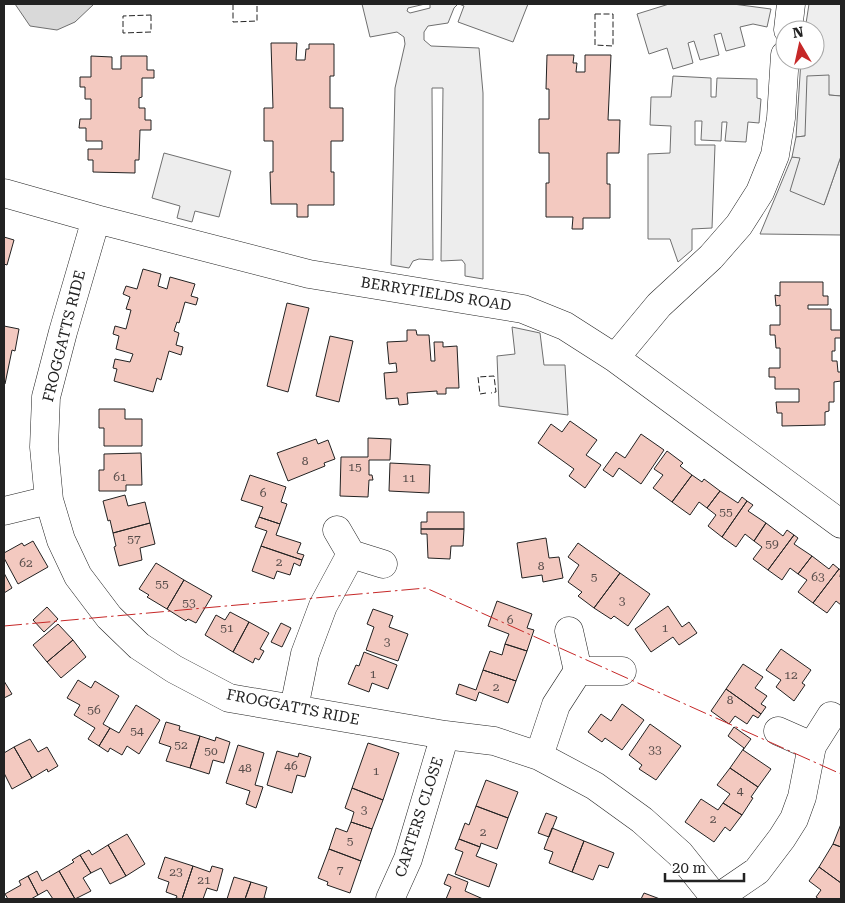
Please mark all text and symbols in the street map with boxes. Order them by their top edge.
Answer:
north arrow [775,20,825,70]
text: N [791,23,805,41]
street label: FROGGATTS RIDE [39,268,89,404]
street label: BERRYFIELDS ROAD [359,273,513,315]
house number: 8 [302,454,309,468]
house number: 15 [348,460,362,474]
house number: 61 [113,470,127,484]
house number: 11 [402,471,416,485]
house number: 6 [260,486,267,500]
house number: 55 [719,505,733,519]
house number: 57 [127,532,141,546]
house number: 59 [765,537,779,551]
house number: 2 [276,555,283,569]
house number: 62 [19,556,33,570]
house number: 8 [538,559,545,573]
house number: 5 [591,570,598,584]
house number: 63 [811,570,825,584]
house number: 55 [155,577,169,591]
house number: 3 [619,594,626,608]
house number: 53 [182,596,196,610]
house number: 6 [507,613,514,627]
house number: 51 [220,621,234,635]
house number: 1 [662,621,669,635]
house number: 3 [384,635,391,649]
house number: 1 [370,667,377,681]
house number: 12 [784,668,798,682]
house number: 2 [493,680,500,694]
street label: FROGGATTS RIDE [225,685,361,729]
house number: 8 [727,693,734,707]
house number: 56 [87,703,101,717]
house number: 54 [130,724,144,738]
house number: 52 [174,738,188,752]
house number: 33 [648,743,662,757]
house number: 50 [204,744,218,758]
street label: CARTERS CLOSE [391,755,447,879]
house number: 46 [284,759,298,773]
house number: 48 [238,761,252,775]
house number: 1 [373,764,380,778]
house number: 4 [737,784,744,798]
house number: 3 [361,803,368,817]
house number: 2 [710,812,717,826]
house number: 2 [480,825,487,839]
house number: 5 [347,834,354,848]
scale bar [665,850,744,882]
text: 20 m [672,859,707,877]
house number: 7 [337,863,344,877]
house number: 23 [169,865,183,879]
house number: 21 [197,873,211,887]

